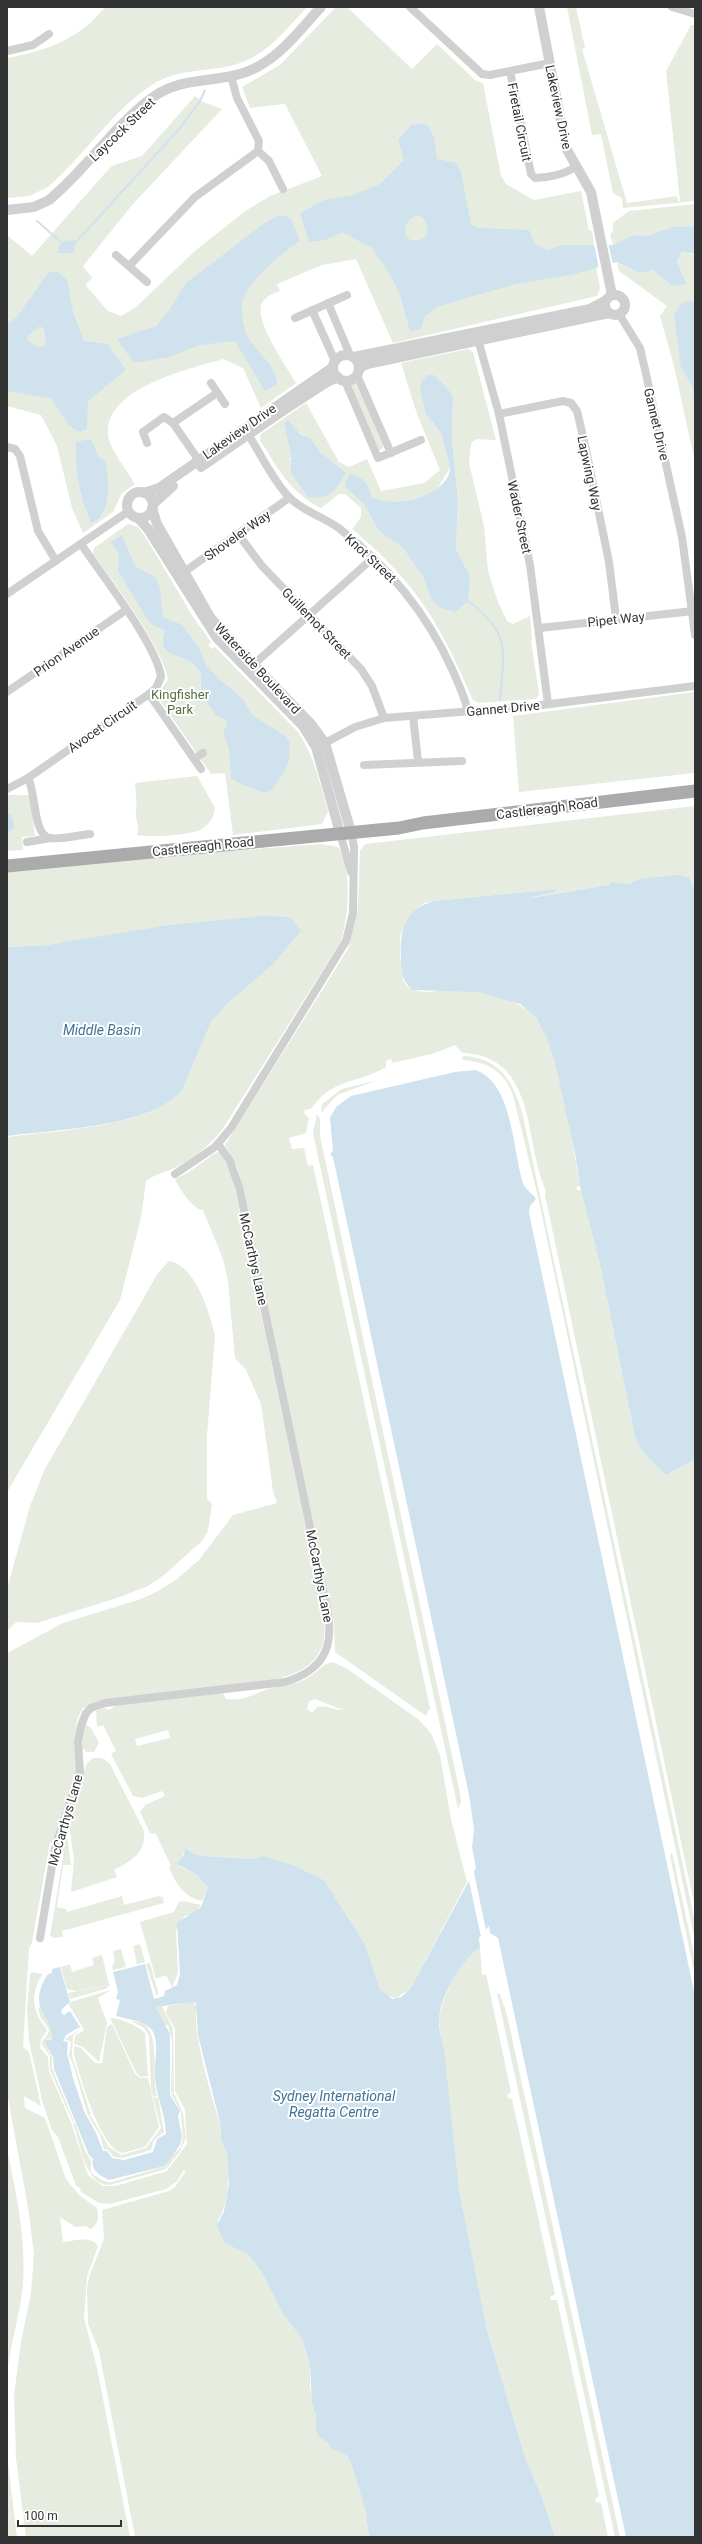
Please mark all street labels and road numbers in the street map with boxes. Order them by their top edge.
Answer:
street label: Lakeview Drive [542,64,575,151]
street label: Firetail Circuit [505,82,534,163]
street label: Laycock Street [86,94,158,164]
street label: Gannet Drive [641,386,672,462]
street label: Lakeview Drive [200,401,279,462]
street label: Lapwing Way [574,434,605,512]
street label: Wader Street [504,479,535,555]
street label: Shoveler Way [201,507,273,564]
street label: Knot Street [342,531,399,586]
street label: Guillemot Street [279,585,354,662]
street label: Pipet Way [587,609,645,630]
street label: Waterside Boulevard [212,620,304,717]
street label: Prion Avenue [31,623,102,679]
street label: Avocet Circuit [65,697,139,756]
street label: Gannet Drive [466,698,541,719]
street label: Castlereagh Road [495,795,599,822]
street label: Castlereagh Road [151,834,255,859]
street label: McCarthys Lane [236,1212,271,1307]
street label: McCarthys Lane [303,1528,336,1624]
street label: McCarthys Lane [45,1773,86,1867]

